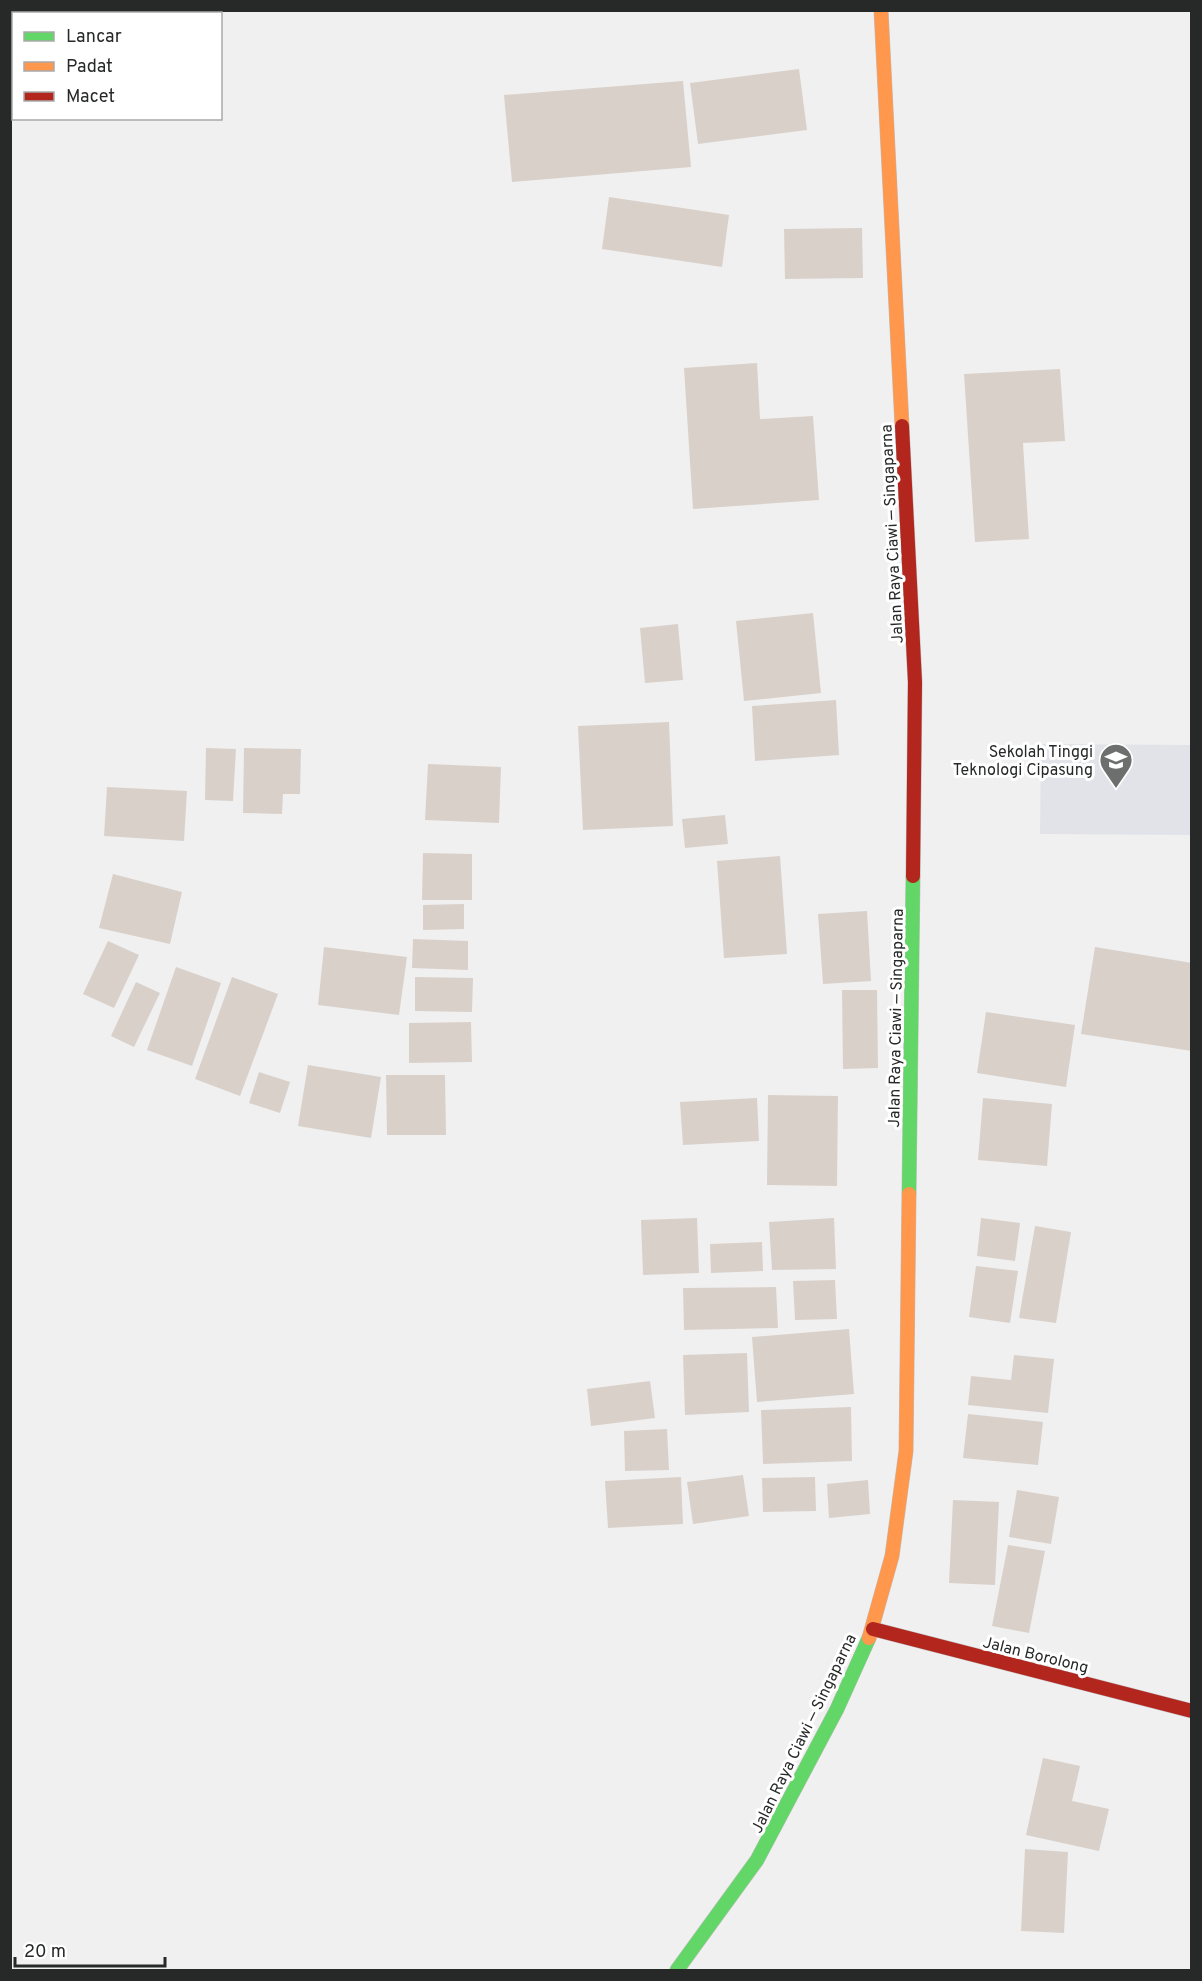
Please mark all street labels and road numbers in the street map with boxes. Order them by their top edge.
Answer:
street label: Jalan Raya Ciawi — Singaparna [877,424,909,644]
street label: Jalan Raya Ciawi — Singaparna [885,908,909,1128]
street label: Jalan Raya Ciawi — Singaparna [748,1631,862,1837]
street label: Jalan Borolong [981,1633,1090,1679]

